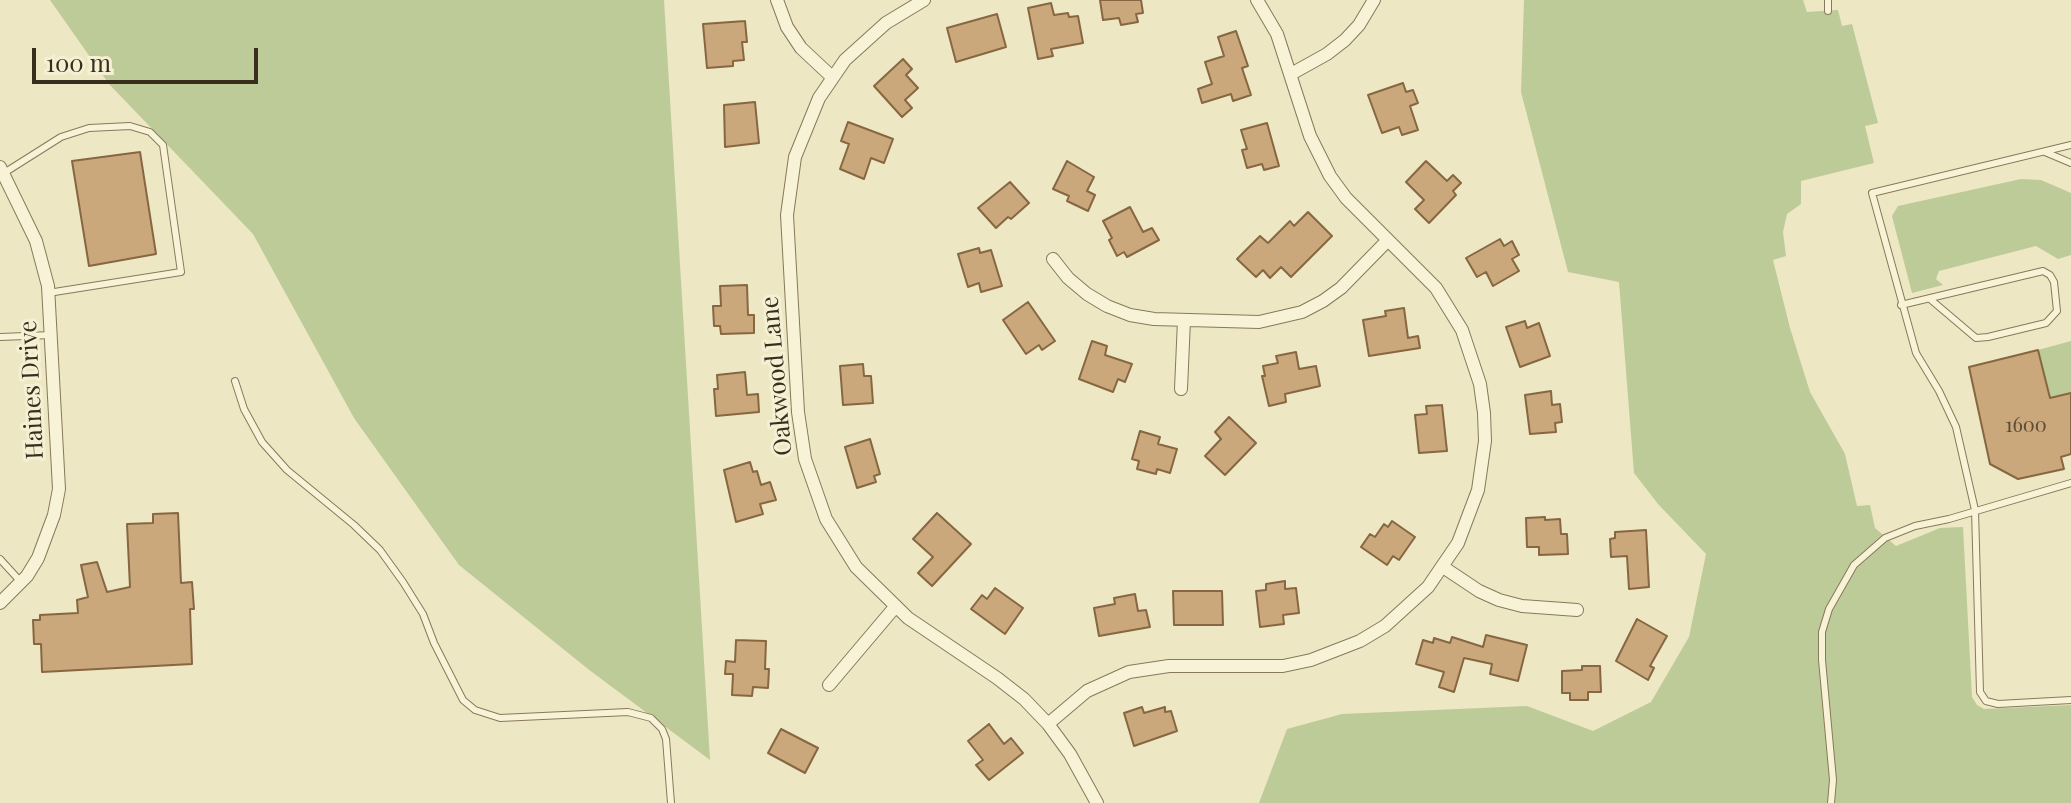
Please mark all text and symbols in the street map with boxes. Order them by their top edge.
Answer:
scale bar [36,32,262,82]
text: 100 m [46,46,111,78]
street label: Oakwood Lane [756,295,798,457]
street label: Haines Drive [14,320,50,460]
house number: 1600 [2005,414,2047,438]

